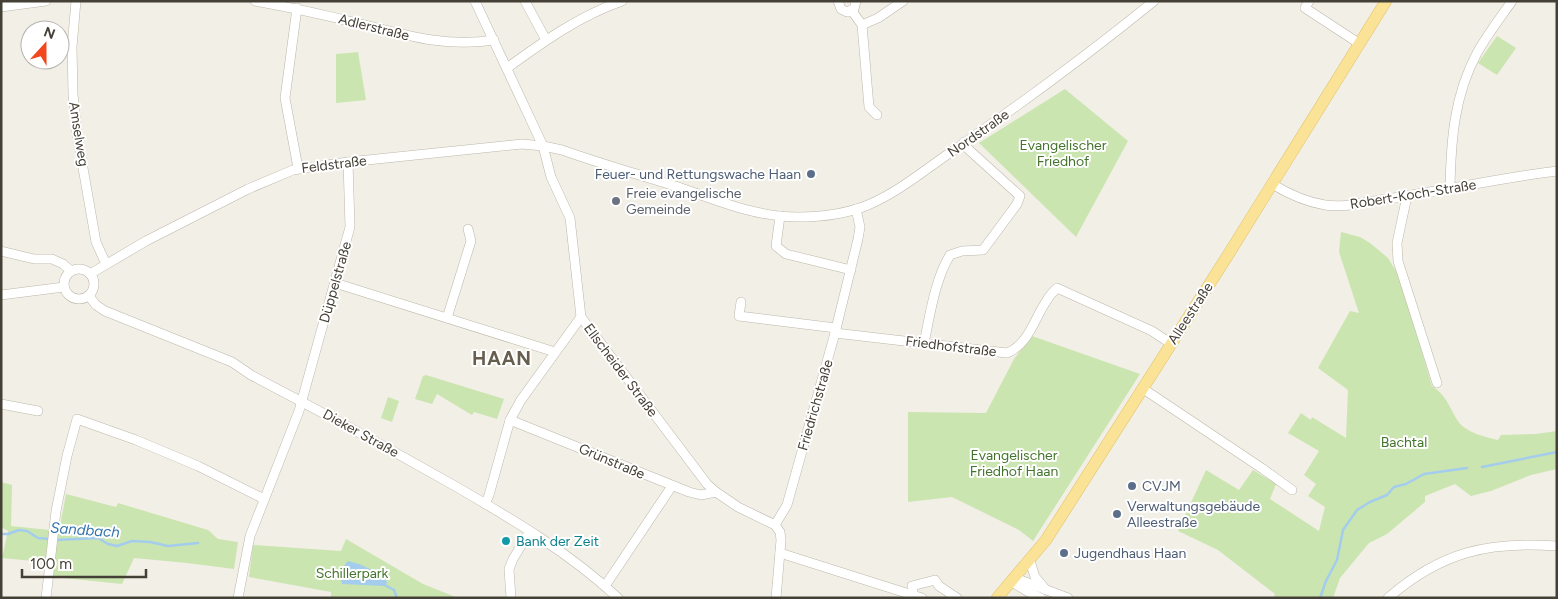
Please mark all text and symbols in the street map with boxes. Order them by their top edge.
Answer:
street label: Adlerstraße [337,10,411,45]
north arrow [20,20,70,70]
text: N [41,23,58,43]
street label: Amselweg [65,100,92,168]
street label: Nordstraße [944,106,1013,161]
park label: Evangelischer Friedhof [1020,137,1107,170]
street label: Feldstraße [300,152,368,177]
place label: Feuer- und Rettungswache Haan [595,166,801,183]
marker: Feuer- und Rettungswache Haan [805,168,817,180]
street label: Robert-Koch-Straße [1349,176,1478,213]
place label: Freie evangelische Gemeinde [626,185,742,218]
marker: Freie evangelische Gemeinde [610,195,622,207]
street label: Düppelstraße [316,239,355,325]
street label: Alleestraße [1164,279,1217,347]
street label: Ellscheider Straße [580,320,661,421]
street label: Friedhofstraße [904,332,998,361]
district label: HAAN [472,347,532,370]
street label: Friedrichstraße [794,357,837,453]
street label: Dieker Straße [320,406,402,461]
park label: Bachtal [1381,434,1427,451]
street label: Grünstraße [576,440,648,483]
park label: Evangelischer Friedhof Haan [970,447,1058,480]
place label: CVJM [1142,478,1181,495]
marker: CVJM [1126,480,1138,492]
place label: Verwaltungsgebäude Alleestraße [1127,498,1260,531]
marker: Verwaltungsgebäude Alleestraße [1111,508,1123,520]
water label: Sandbach [50,519,120,541]
place label: Bank der Zeit [516,533,599,550]
marker: Bank der Zeit [500,535,512,547]
place label: Jugendhaus Haan [1074,545,1186,562]
scale bar [22,546,146,578]
marker: Jugendhaus Haan [1058,547,1070,559]
text: 100 m [30,555,72,573]
park label: Schillerpark [316,565,389,582]

